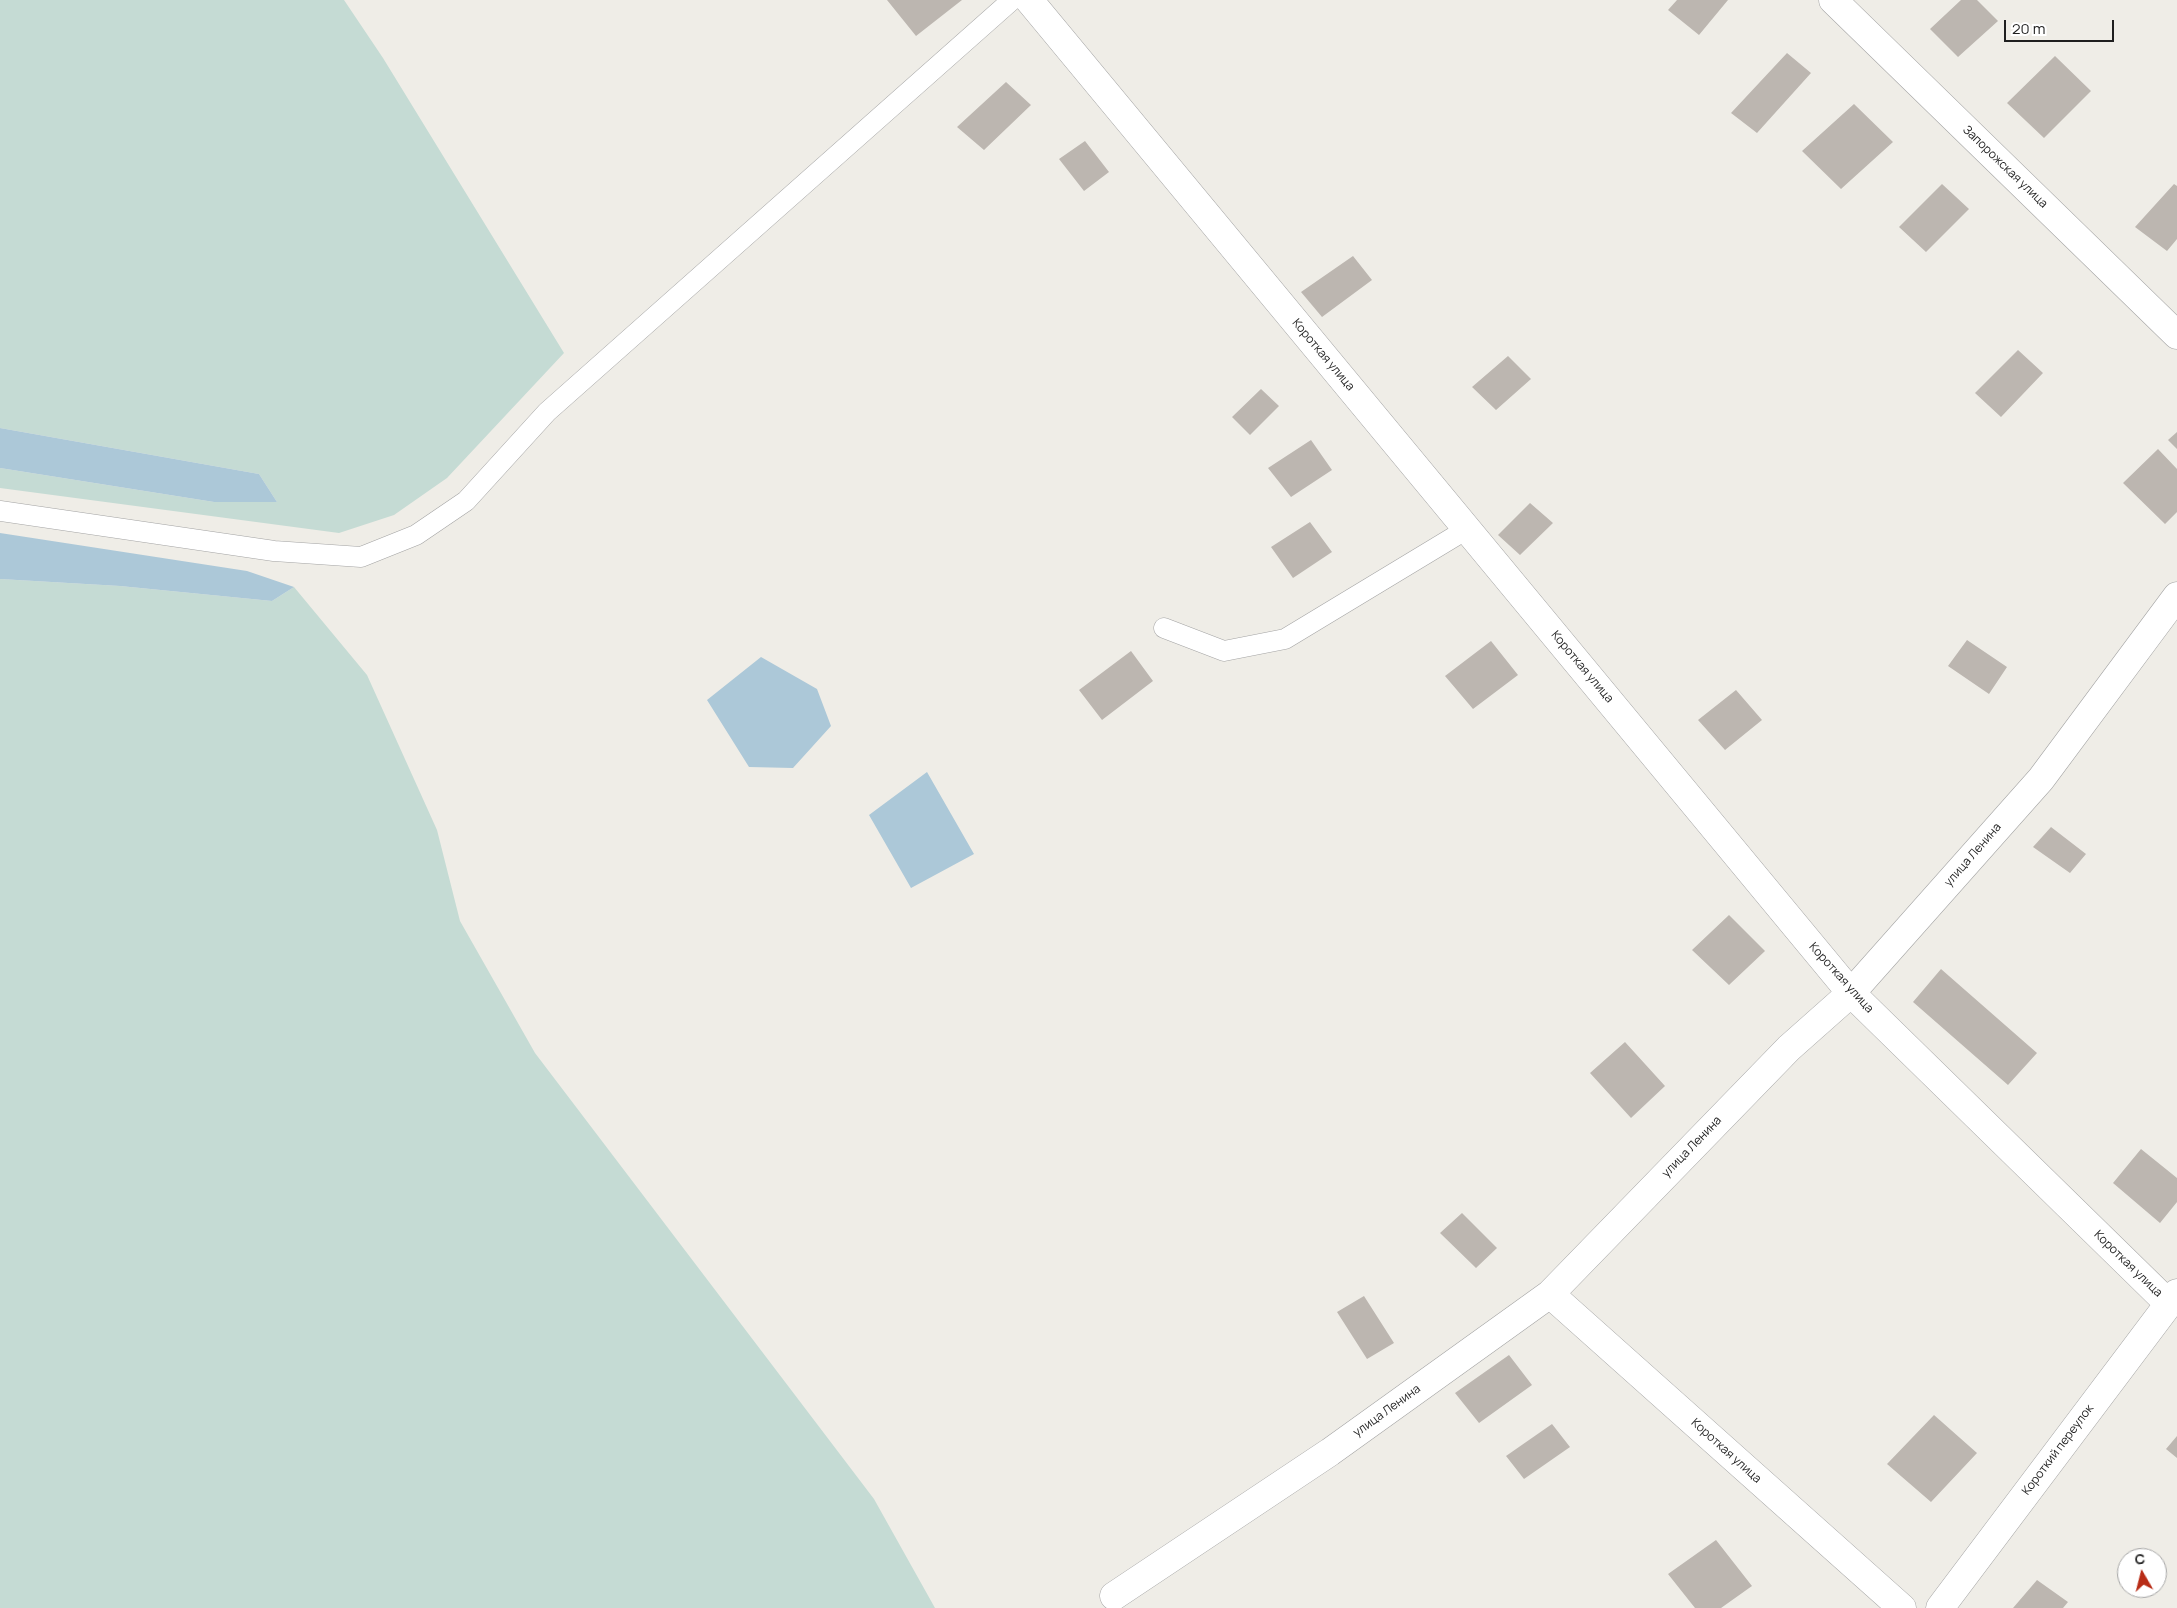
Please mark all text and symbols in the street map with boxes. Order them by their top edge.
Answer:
scale bar [2007,10,2117,42]
text: 20 m [2012,18,2045,39]
street label: Запорожская улица [1960,123,2050,211]
street label: Короткая улица [1289,316,1357,394]
street label: Короткая улица [1548,628,1616,706]
street label: улица Ленина [1942,820,2004,890]
street label: Короткая улица [1806,940,1876,1016]
street label: улица Ленина [1659,1113,1725,1181]
street label: Короткая улица [2091,1228,2165,1300]
street label: улица Ленина [1351,1382,1423,1440]
street label: Короткий переулок [2019,1402,2097,1498]
street label: Короткая улица [1688,1416,1764,1486]
north arrow [2117,1548,2167,1598]
text: С [2134,1549,2146,1569]

